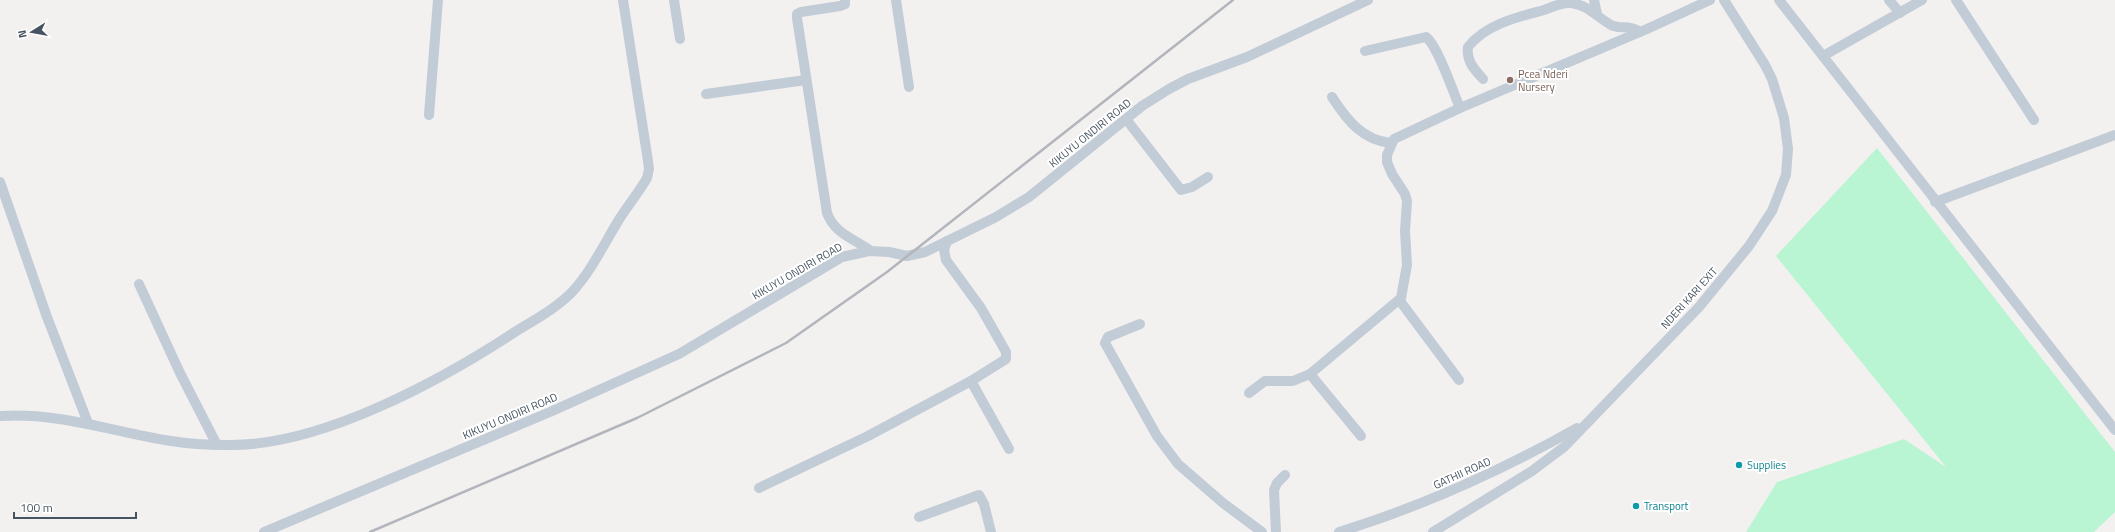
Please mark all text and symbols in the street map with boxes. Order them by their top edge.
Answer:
north arrow [12,12,52,52]
text: N [14,29,31,39]
place label: Pcea Nderi Nursery [1518,66,1568,95]
marker: Pcea Nderi Nursery [1505,75,1515,85]
street label: KIKUYU ONDIRI ROAD [1045,95,1135,171]
street label: KIKUYU ONDIRI ROAD [749,239,845,303]
street label: NDERI KARI EXIT [1657,264,1721,332]
street label: KIKUYU ONDIRI ROAD [460,389,560,443]
street label: GATHII ROAD [1431,453,1493,493]
place label: Supplies [1747,457,1786,473]
marker: Supplies [1734,460,1744,470]
scale bar [14,494,136,520]
text: 100 m [20,498,53,517]
place label: Transport [1644,498,1689,514]
marker: Transport [1631,501,1641,511]

